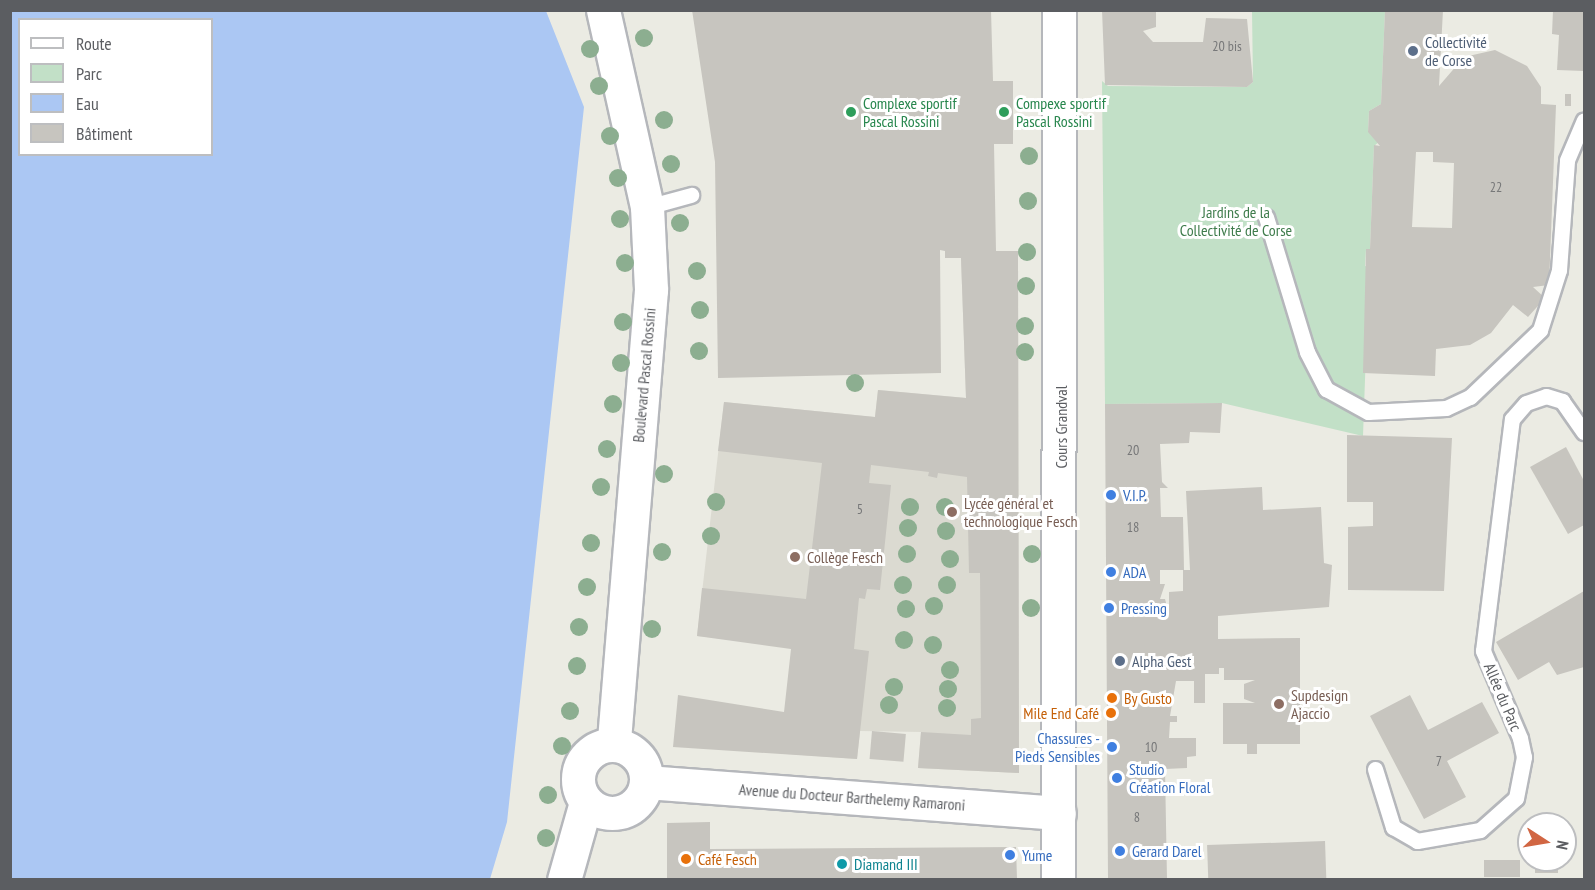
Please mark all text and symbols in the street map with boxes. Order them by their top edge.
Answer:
legend [18,18,213,156]
text: Route [76,32,112,55]
place label: Collectivité de Corse [1425,32,1487,70]
house number: 20 bis [1212,38,1242,54]
marker: Collectivité de Corse [1406,44,1420,58]
text: Parc [76,62,102,85]
text: Eau [76,92,99,115]
place label: Complexe sportif Pascal Rossini [863,93,957,131]
place label: Compexe sportif Pascal Rossini [1016,93,1106,131]
marker: Complexe sportif Pascal Rossini [844,105,858,119]
marker: Compexe sportif Pascal Rossini [997,105,1011,119]
text: Bâtiment [76,122,133,145]
house number: 22 [1490,179,1502,195]
park label: Jardins de la Collectivité de Corse [1180,202,1292,240]
street label: Boulevard Pascal Rossini [629,307,659,443]
street label: Cours Grandval [1051,386,1071,468]
house number: 20 [1127,442,1139,458]
place label: V.I.P. [1123,485,1147,505]
marker: V.I.P. [1104,488,1118,502]
place label: Lycée général et technologique Fesch [964,493,1078,531]
house number: 5 [857,501,863,517]
marker: Lycée général et technologique Fesch [945,505,959,519]
house number: 18 [1127,519,1139,535]
place label: Collège Fesch [807,547,883,567]
marker: Collège Fesch [788,550,802,564]
place label: ADA [1123,562,1146,582]
marker: ADA [1104,565,1118,579]
place label: Pressing [1121,598,1167,618]
marker: Pressing [1102,601,1116,615]
place label: Alpha Gest [1132,651,1191,671]
marker: Alpha Gest [1113,654,1127,668]
street label: Allée du Parc [1480,660,1526,734]
place label: Supdesign Ajaccio [1291,685,1348,723]
place label: By Gusto [1124,688,1172,708]
marker: By Gusto [1105,691,1119,705]
marker: Supdesign Ajaccio [1272,697,1286,711]
place label: Mile End Café [1023,703,1099,723]
marker: Mile End Café [1104,706,1118,720]
place label: Chassures - Pieds Sensibles [1015,728,1100,766]
house number: 10 [1145,739,1157,755]
marker: Chassures - Pieds Sensibles [1105,740,1119,754]
house number: 7 [1436,753,1442,769]
place label: Studio Création Floral [1129,759,1210,797]
marker: Studio Création Floral [1110,771,1124,785]
street label: Avenue du Docteur Barthelemy Ramaroni [738,779,966,815]
house number: 8 [1134,809,1140,825]
north arrow [1517,812,1577,872]
text: N [1552,839,1573,852]
place label: Gerard Darel [1132,841,1201,861]
marker: Gerard Darel [1113,844,1127,858]
place label: Yume [1022,845,1052,865]
marker: Yume [1003,848,1017,862]
place label: Café Fesch [698,849,757,869]
marker: Café Fesch [679,852,693,866]
place label: Diamand III [854,854,918,874]
marker: Diamand III [835,857,849,871]

